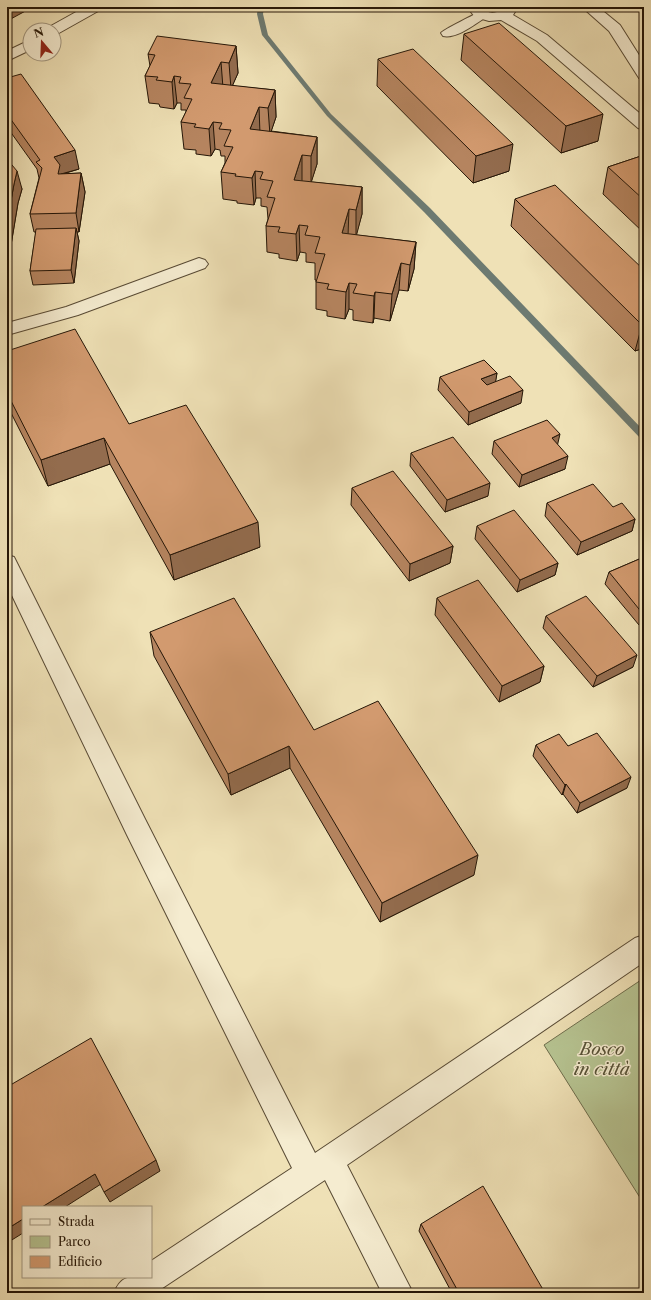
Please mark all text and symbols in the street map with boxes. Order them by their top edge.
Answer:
north arrow [22,22,62,62]
text: N [32,24,46,41]
park label: Bosco in città [574,1039,630,1079]
legend [22,1206,152,1278]
text: Strada [58,1214,95,1229]
text: Parco [58,1234,91,1249]
text: Edificio [58,1254,102,1269]

